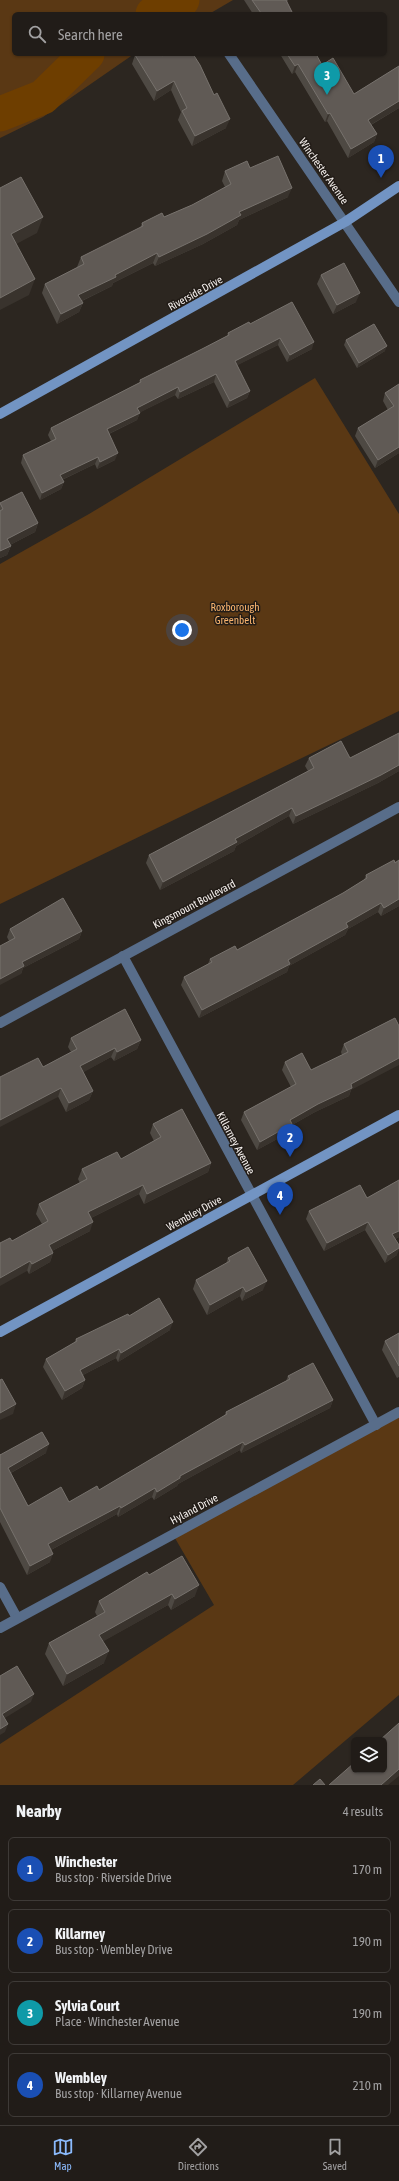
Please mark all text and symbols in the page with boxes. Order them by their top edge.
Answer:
search box [12,12,387,56]
icon: search [26,23,48,45]
text: Search here [58,26,123,43]
pin: 3 [314,62,340,95]
street label: Winchester Avenue [297,136,351,206]
pin: 1 [368,145,394,178]
street label: Riverside Drive [166,273,224,313]
park label: Roxborough Greenbelt [210,601,260,626]
your location [172,620,192,640]
street label: Kingsmount Boulevard [151,877,237,931]
street label: Killarney Avenue [215,1110,257,1176]
pin: 2 [277,1124,303,1157]
pin: 4 [267,1182,293,1215]
street label: Wembley Drive [164,1193,224,1233]
street label: Hyland Drive [168,1491,220,1527]
map controls [351,1737,387,1773]
button: layers [351,1737,387,1773]
text: Nearby [16,1801,62,1821]
text: 4 results [343,1804,383,1819]
text: Winchester [55,1853,117,1870]
text: 1 [27,1862,33,1877]
text: 170 m [353,1862,382,1877]
text: Bus stop · Riverside Drive [55,1870,172,1885]
text: Killarney [55,1925,105,1942]
text: 2 [27,1934,33,1949]
text: 190 m [353,1934,382,1949]
text: Bus stop · Wembley Drive [55,1942,173,1957]
text: Sylvia Court [55,1997,119,2014]
text: 3 [27,2006,33,2021]
text: 190 m [353,2006,382,2021]
text: Place · Winchester Avenue [55,2014,179,2029]
text: Wembley [55,2069,107,2086]
text: 4 [27,2078,33,2093]
text: 210 m [353,2078,382,2093]
text: Bus stop · Killarney Avenue [55,2086,182,2101]
tab: Map [52,2136,74,2172]
tab: Directions [178,2136,219,2172]
tab: Saved [323,2136,347,2172]

